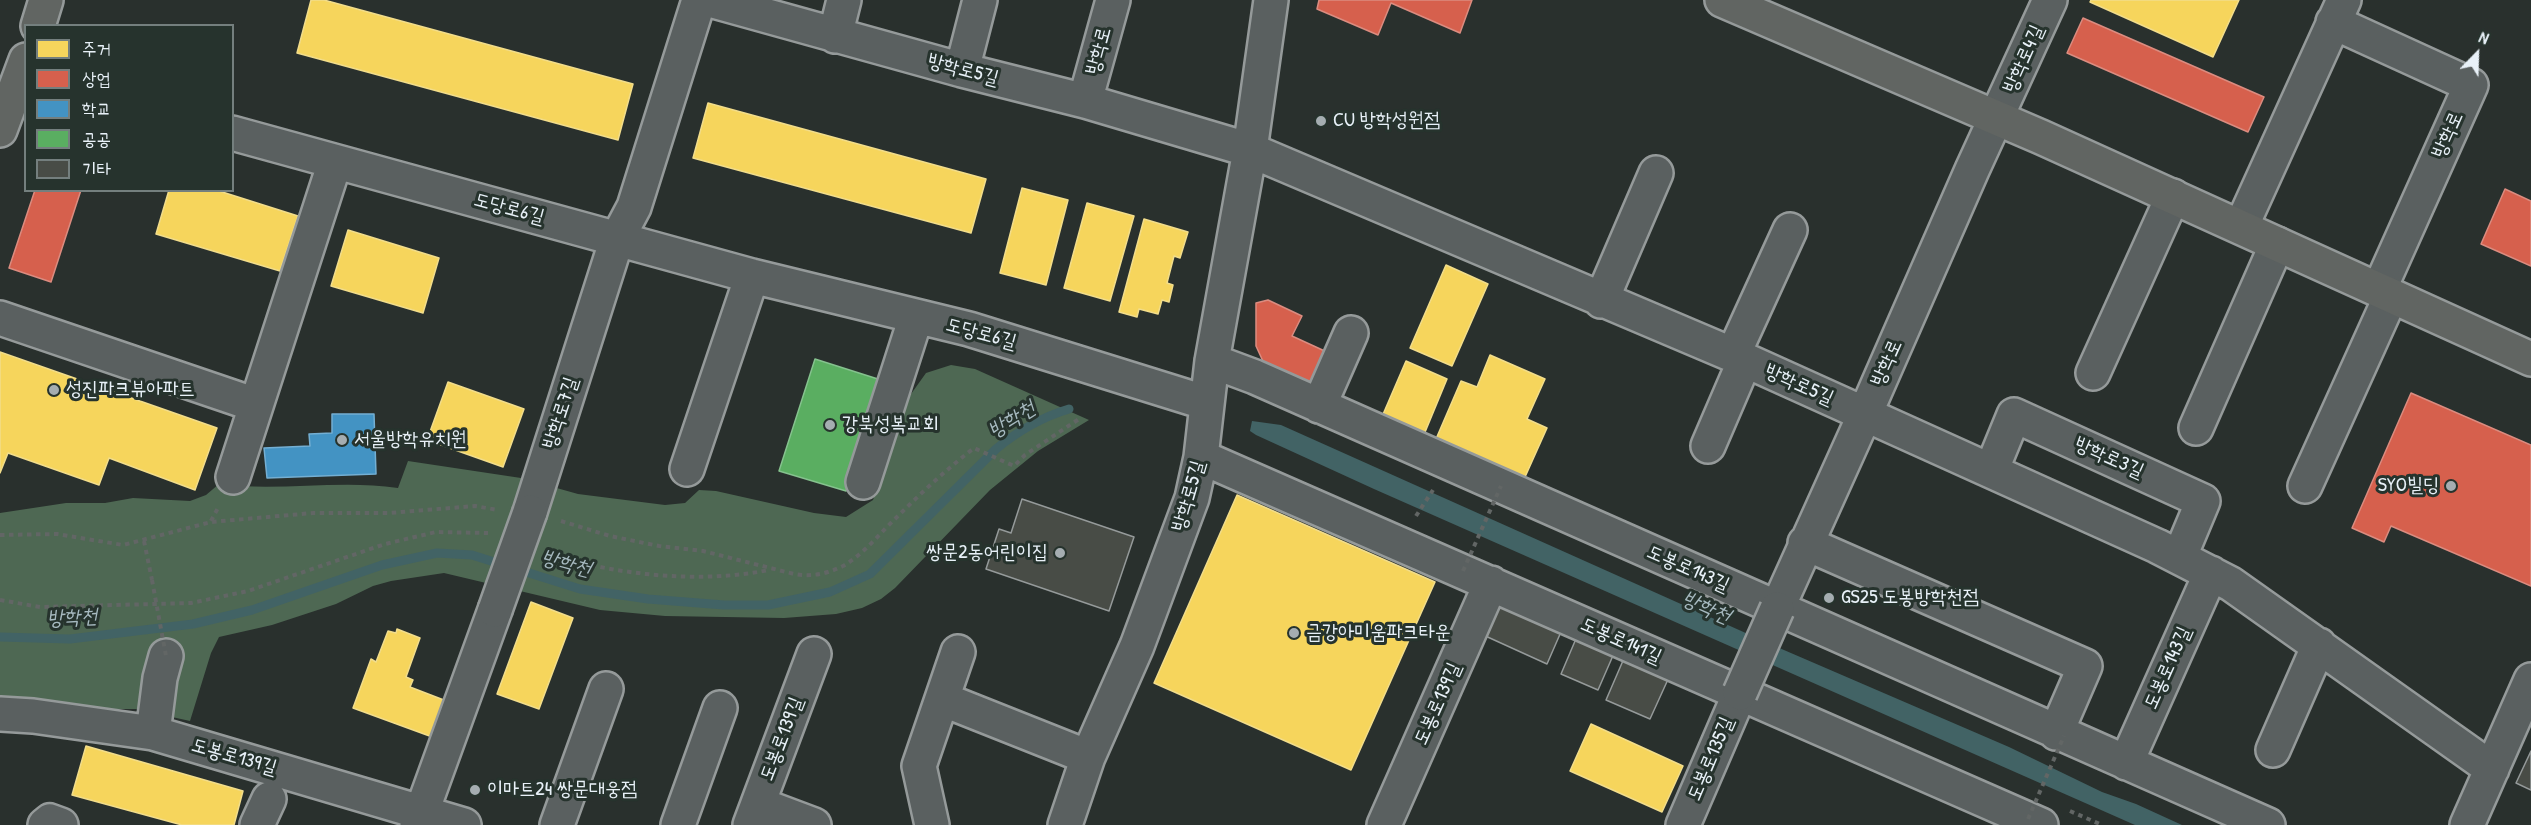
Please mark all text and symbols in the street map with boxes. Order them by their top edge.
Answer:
street label: 방학로4길 [1998,21,2050,97]
legend [24,24,234,192]
north arrow [2447,24,2507,84]
street label: 방학로 [1081,25,1117,77]
text: N [2476,26,2492,49]
text: 주거 [82,36,111,61]
street label: 방학로5길 [925,49,1001,91]
text: 상업 [82,66,111,91]
text: 학교 [82,96,111,121]
street label: 방학로 [2427,108,2469,162]
place label: CU 방학성원점 [1333,109,1440,133]
marker: CU 방학성원점 [1314,114,1328,128]
text: 공공 [82,126,111,151]
text: 기타 [82,156,111,181]
street label: 도당로6길 [471,188,547,230]
street label: 도당로6길 [943,313,1019,355]
street label: 방학로 [1866,336,1908,390]
street label: 방학로5길 [1761,359,1837,411]
street label: 방학로7길 [538,374,584,452]
place label: 성진파크뷰아파트 [66,378,195,402]
marker: 성진파크뷰아파트 [47,383,61,397]
water label: 방학천 [984,396,1040,444]
place label: 강북성복교회 [842,413,939,437]
marker: 강북성복교회 [823,418,837,432]
place label: 서울방학유치원 [354,428,467,452]
street label: 방학로3길 [2071,432,2147,484]
marker: 서울방학유치원 [335,433,349,447]
street label: 방학로5길 [1167,458,1211,534]
place label: SYO빌딩 [2378,474,2439,498]
marker: SYO빌딩 [2444,479,2458,493]
street label: 도봉로143길 [1643,540,1733,598]
place label: 쌍문2동어린이집 [926,541,1048,565]
water label: 방학천 [538,545,594,583]
marker: 쌍문2동어린이집 [1053,546,1067,560]
water label: 방학천 [1678,586,1734,630]
place label: GS25 도봉방학천점 [1841,586,1979,610]
marker: GS25 도봉방학천점 [1822,591,1836,605]
water label: 방학천 [46,604,98,632]
street label: 도봉로141길 [1577,612,1665,670]
place label: 금강아미움파크타운 [1306,621,1451,645]
street label: 도봉로143길 [2139,623,2197,713]
marker: 금강아미움파크타운 [1287,626,1301,640]
street label: 도봉로139길 [1409,659,1467,749]
street label: 도봉로139길 [755,694,809,784]
street label: 도봉로135길 [1683,713,1739,805]
street label: 도봉로139길 [188,733,280,781]
place label: 이마트24 쌍문대웅점 [487,778,637,802]
marker: 이마트24 쌍문대웅점 [468,783,482,797]

